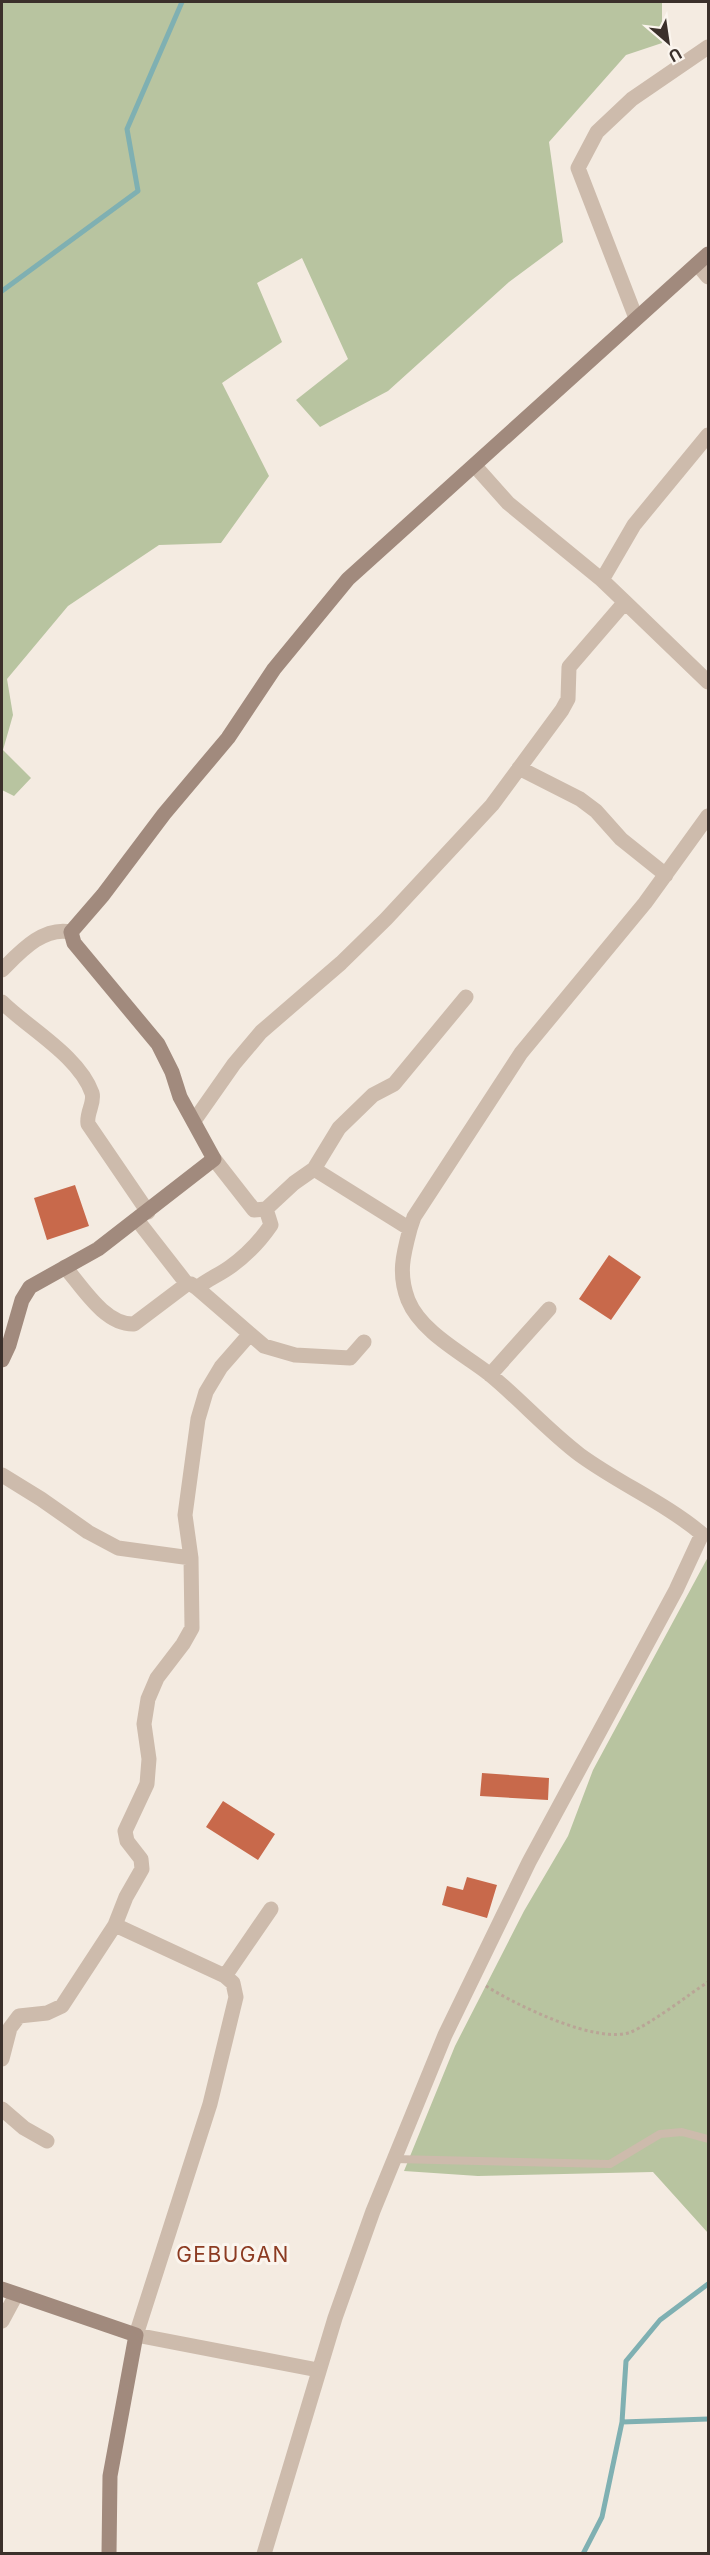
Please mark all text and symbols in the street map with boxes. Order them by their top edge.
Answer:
north arrow [638,12,698,72]
text: U [665,44,685,67]
district label: GEBUGAN [176,2242,290,2267]

